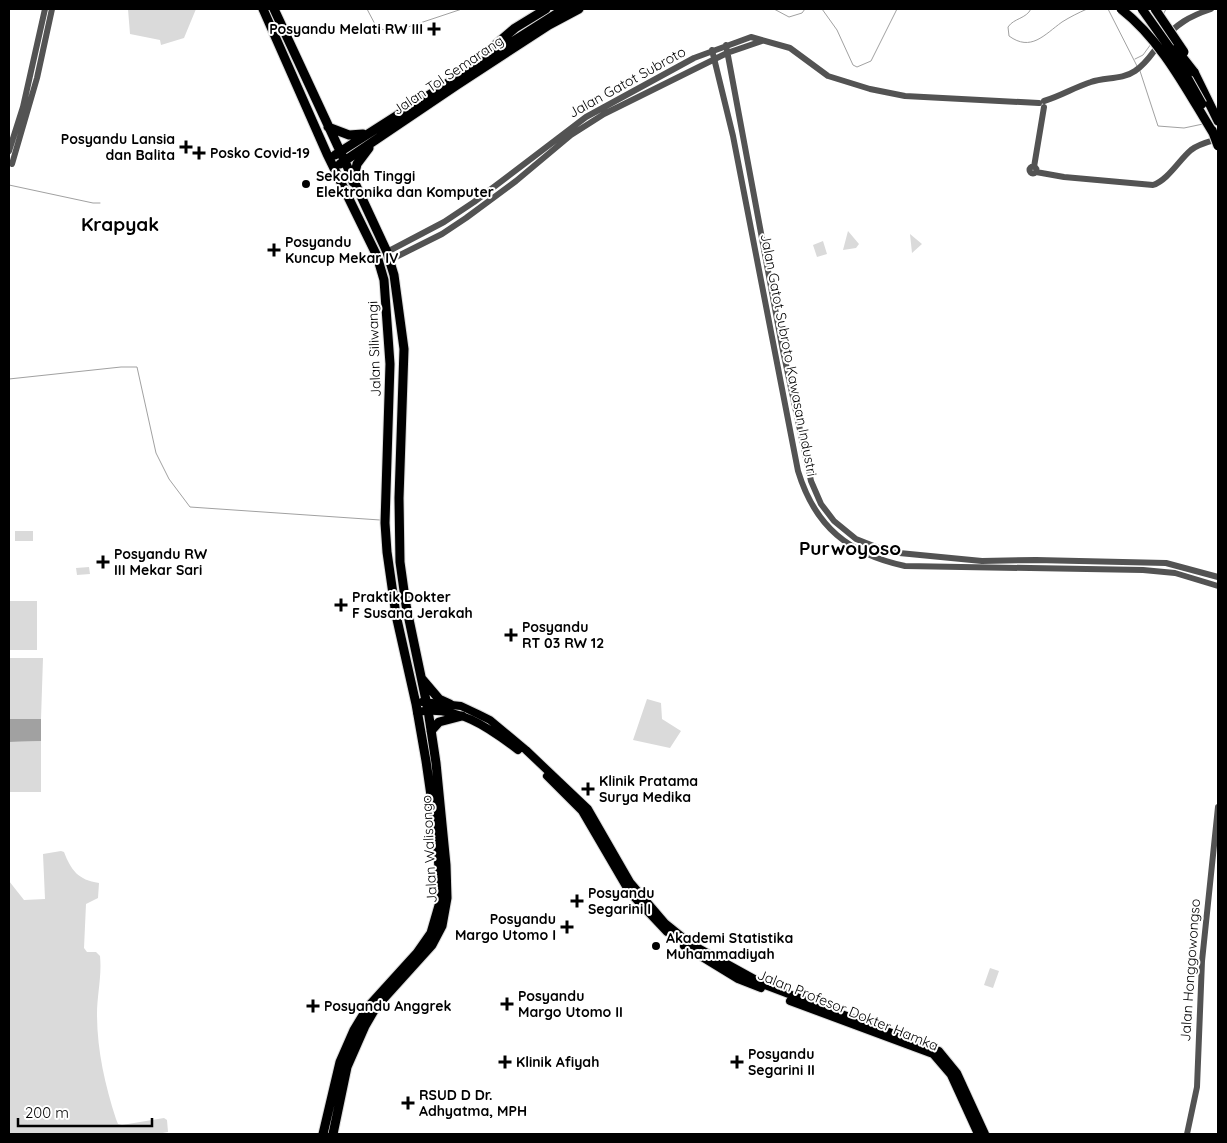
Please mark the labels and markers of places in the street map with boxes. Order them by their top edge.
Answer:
place label: Posyandu Melati RW III [269,20,423,38]
marker: Posyandu Melati RW III [427,22,441,36]
place label: Posyandu Lansia dan Balita [61,130,175,164]
marker: Posyandu Lansia dan Balita [179,140,193,154]
place label: Posko Covid-19 [210,144,310,162]
marker: Posko Covid-19 [192,146,206,160]
place label: Sekolah Tinggi Elektronika dan Komputer [316,167,494,201]
marker: Sekolah Tinggi Elektronika dan Komputer [300,178,312,190]
place label: Posyandu Kuncup Mekar IV [285,233,399,267]
marker: Posyandu Kuncup Mekar IV [267,243,281,257]
place label: Posyandu RW III Mekar Sari [114,545,207,579]
marker: Posyandu RW III Mekar Sari [96,555,110,569]
place label: Praktik Dokter F Susana Jerakah [352,588,473,622]
marker: Praktik Dokter F Susana Jerakah [334,598,348,612]
place label: Posyandu RT 03 RW 12 [522,618,604,652]
marker: Posyandu RT 03 RW 12 [504,628,518,642]
place label: Klinik Pratama Surya Medika [599,772,698,806]
marker: Klinik Pratama Surya Medika [581,782,595,796]
place label: Posyandu Segarini I [588,884,654,918]
marker: Posyandu Segarini I [570,894,584,908]
place label: Posyandu Margo Utomo I [455,910,556,944]
marker: Posyandu Margo Utomo I [560,920,574,934]
place label: Akademi Statistika Muhammadiyah [666,929,793,963]
marker: Akademi Statistika Muhammadiyah [650,940,662,952]
place label: Posyandu Margo Utomo II [518,987,623,1021]
place label: Posyandu Anggrek [324,997,451,1015]
marker: Posyandu Margo Utomo II [500,997,514,1011]
marker: Posyandu Anggrek [306,999,320,1013]
place label: Posyandu Segarini II [748,1045,815,1079]
place label: Klinik Afiyah [516,1053,599,1071]
marker: Klinik Afiyah [498,1055,512,1069]
marker: Posyandu Segarini II [730,1055,744,1069]
place label: RSUD D Dr. Adhyatma, MPH [419,1086,527,1120]
marker: RSUD D Dr. Adhyatma, MPH [401,1096,415,1110]

